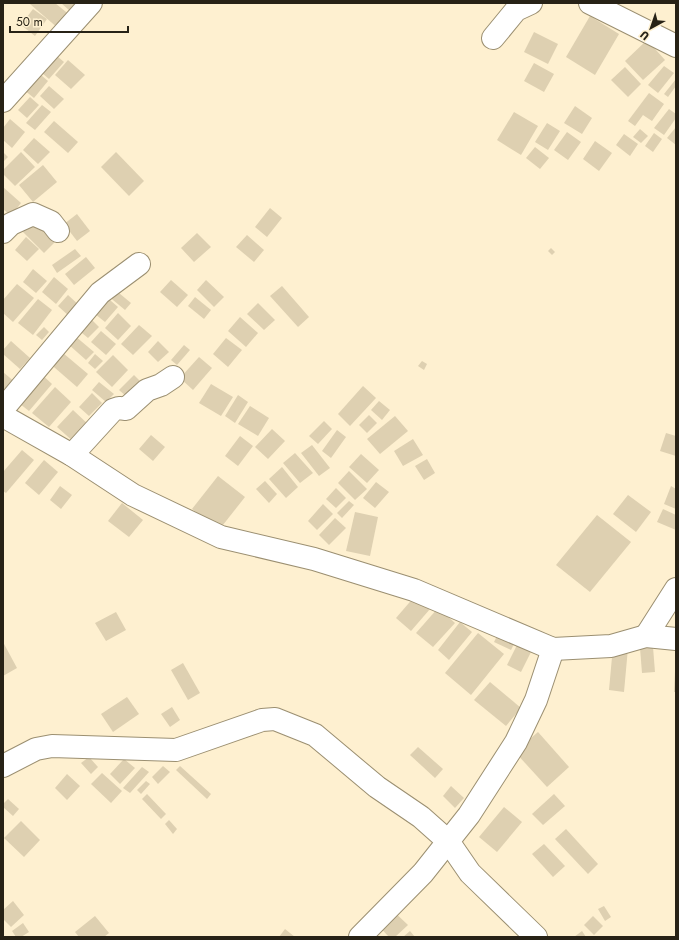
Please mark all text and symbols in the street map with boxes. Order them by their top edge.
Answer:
scale bar [10,8,128,34]
north arrow [631,8,671,48]
text: 50 m [16,13,43,31]
text: U [636,27,653,44]

